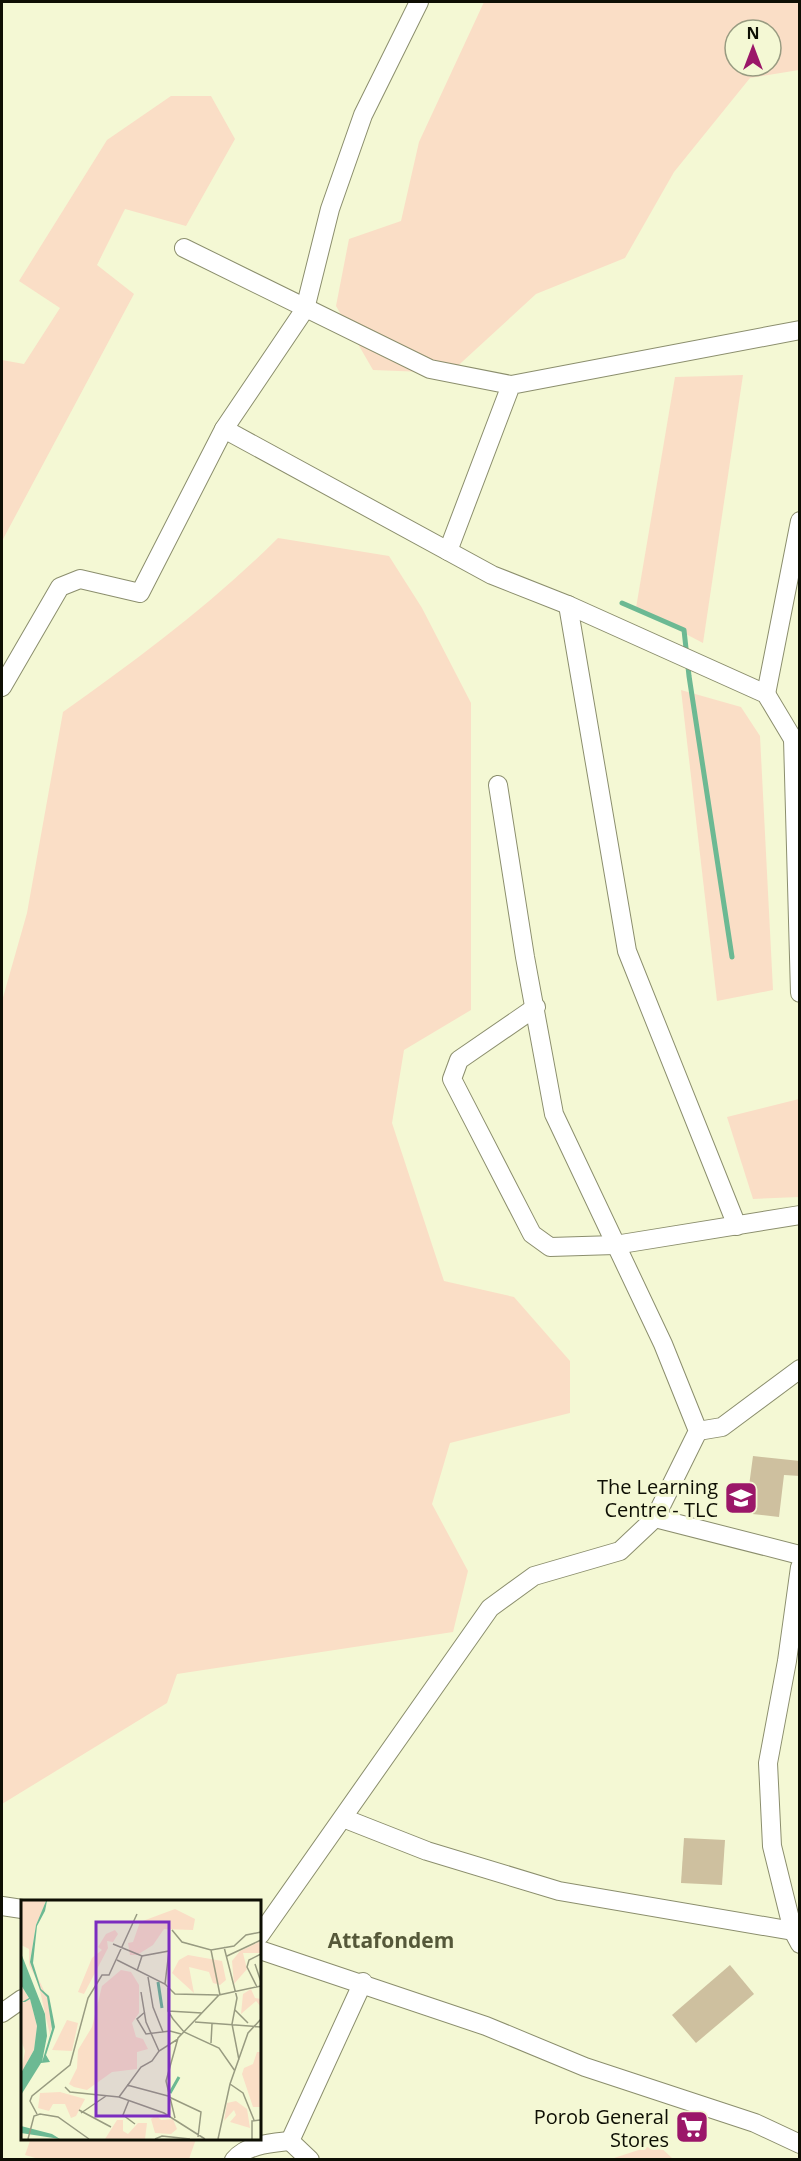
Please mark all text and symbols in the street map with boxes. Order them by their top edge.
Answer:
north arrow [723,18,783,78]
text: N [746,22,760,44]
place label: The Learning Centre - TLC [597,1473,718,1523]
school or university icon: The Learning Centre - TLC [723,1480,759,1516]
inset map [21,1900,261,2140]
district label: Attafondem [328,1926,454,1954]
place label: Porob General Stores [534,2103,669,2153]
supermarket icon: Porob General Stores [674,2109,710,2145]

